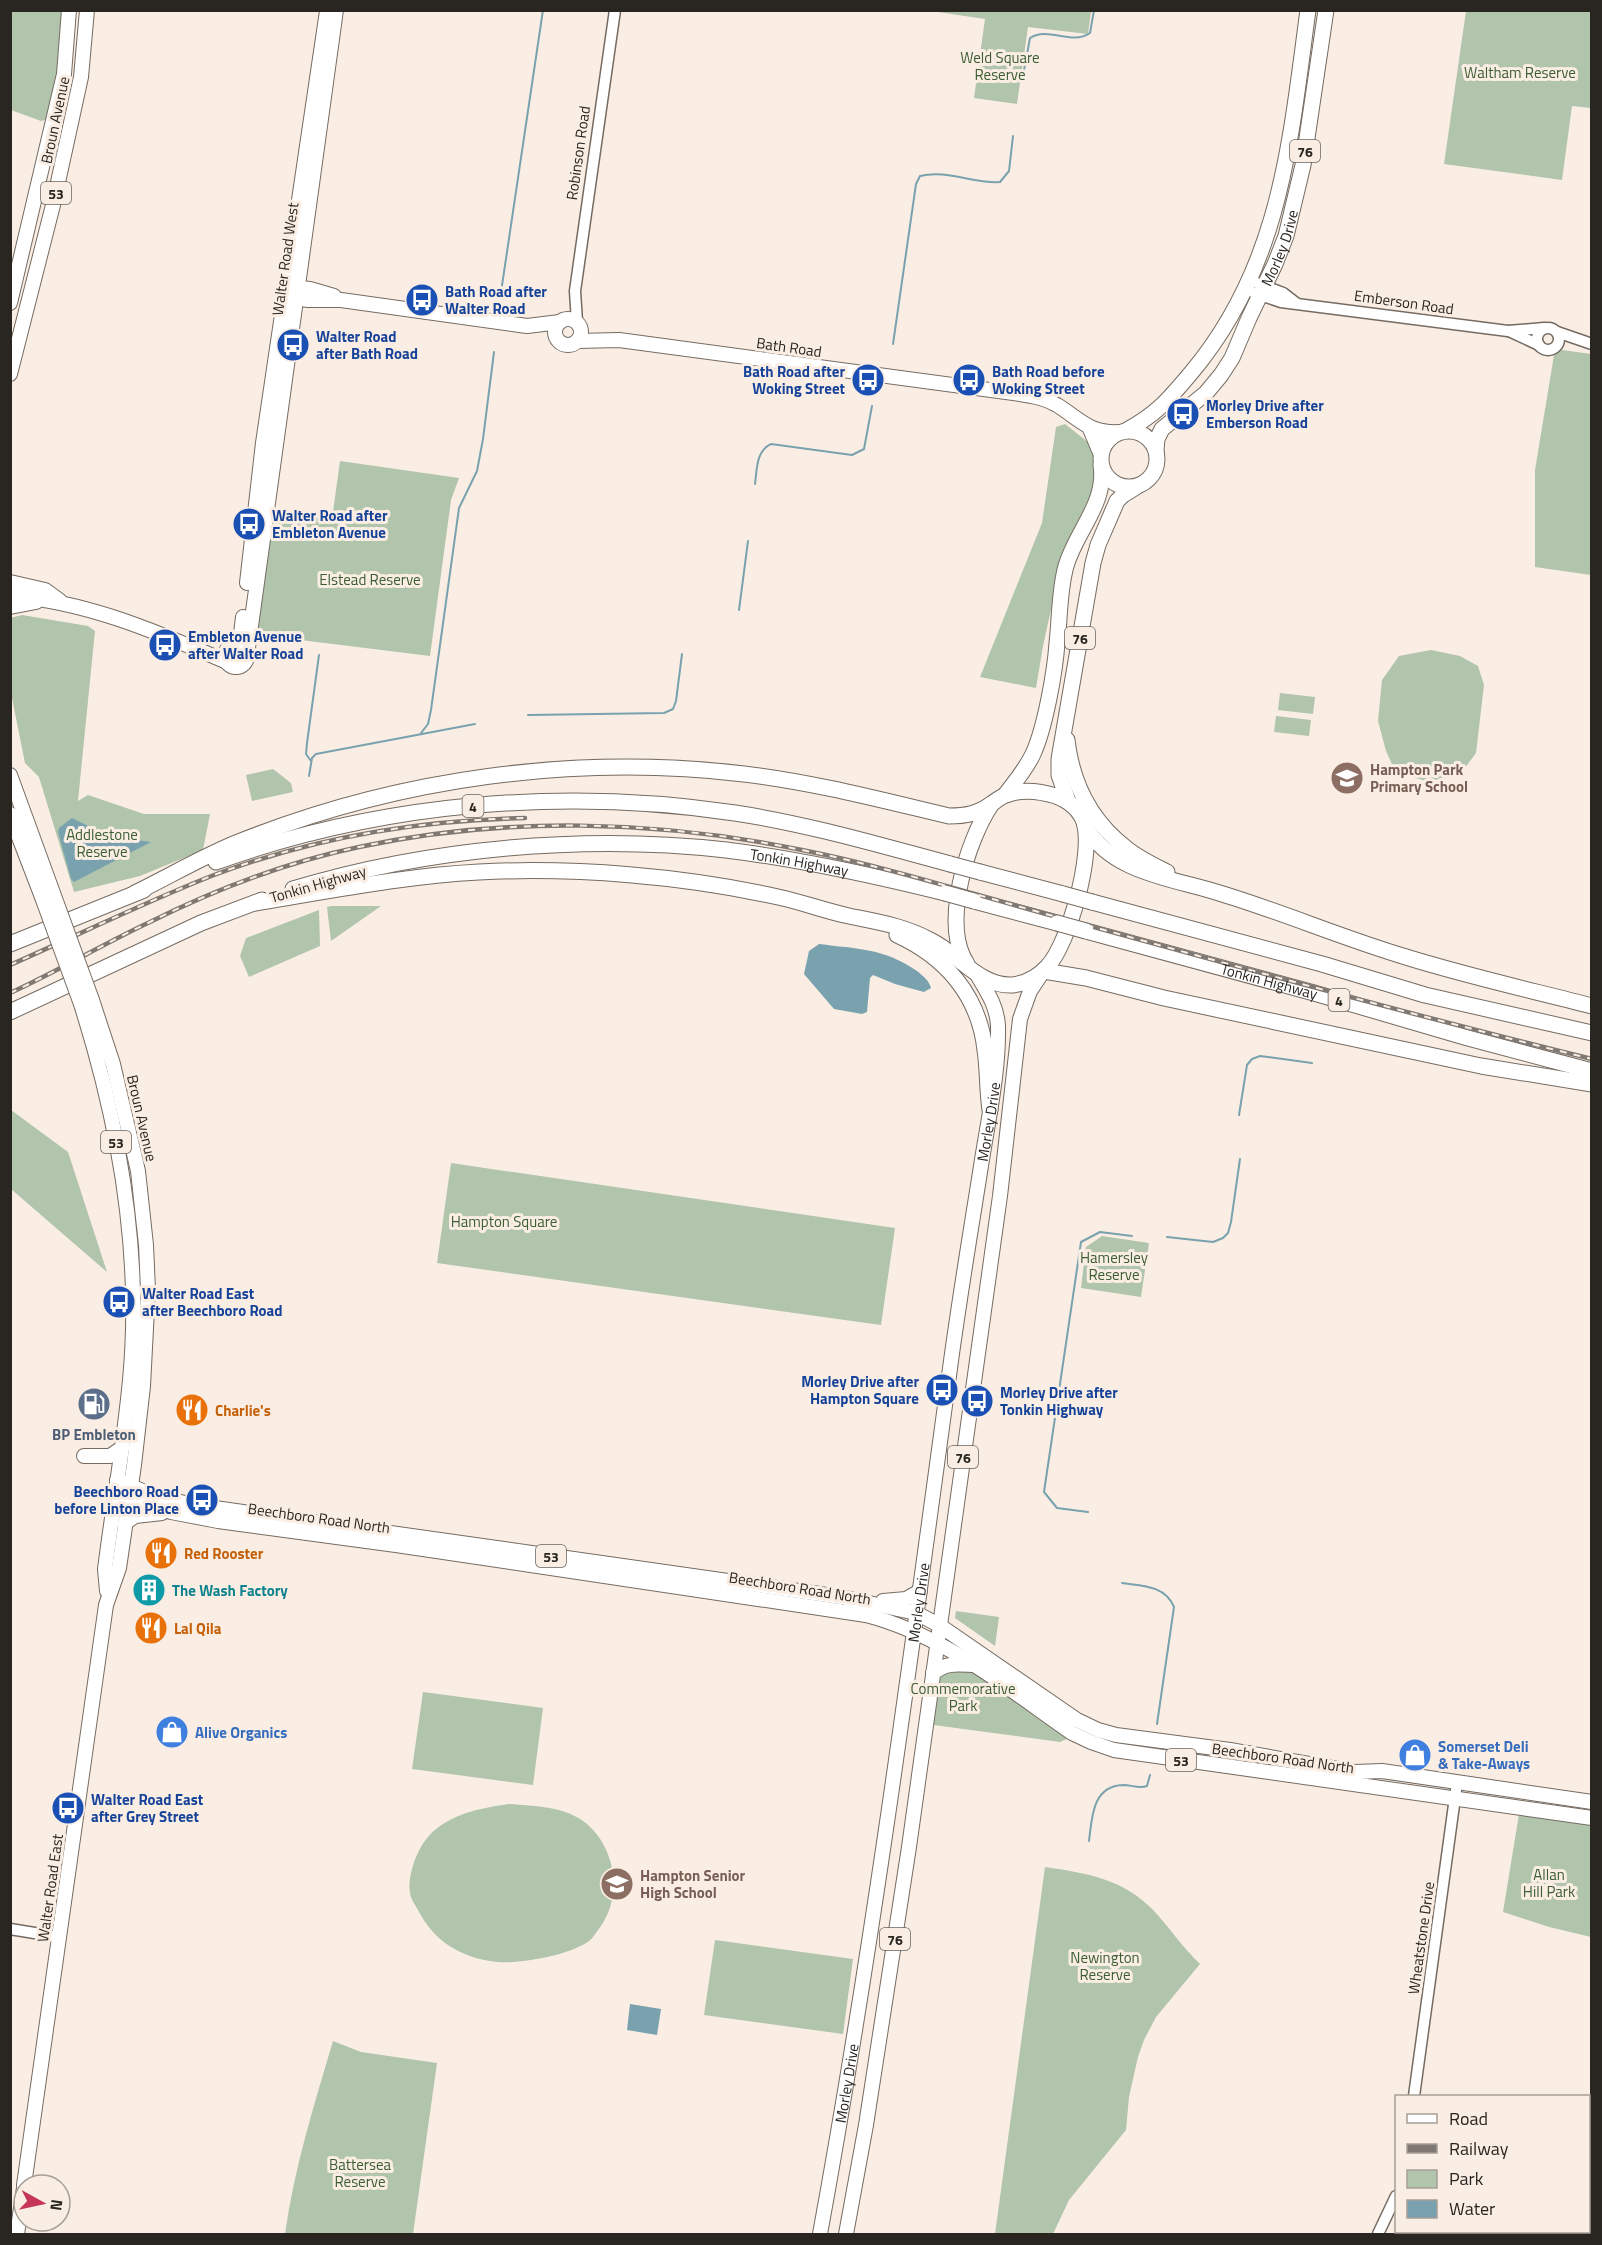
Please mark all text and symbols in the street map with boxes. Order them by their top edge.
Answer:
park label: Weld Square Reserve [960,46,1040,86]
park label: Waltham Reserve [1464,61,1576,84]
street label: Broun Avenue [35,74,75,166]
street label: Robinson Road [560,104,596,202]
road number: 76 [1290,140,1320,162]
road number: 53 [41,182,71,204]
street label: Walter Road West [266,200,304,317]
street label: Morley Drive [1255,207,1303,290]
place label: Bath Road after Walter Road [445,280,547,320]
bus stop icon: Bath Road after Walter Road [404,282,440,318]
street label: Emberson Road [1353,284,1455,320]
place label: Walter Road after Bath Road [316,325,418,365]
bus stop icon: Walter Road after Bath Road [275,327,311,363]
street label: Bath Road [755,331,823,363]
place label: Bath Road after Woking Street [743,360,846,400]
place label: Bath Road before Woking Street [992,360,1105,400]
bus stop icon: Bath Road after Woking Street [850,362,886,398]
bus stop icon: Bath Road before Woking Street [951,362,987,398]
place label: Morley Drive after Emberson Road [1206,394,1324,434]
bus stop icon: Morley Drive after Emberson Road [1165,396,1201,432]
place label: Walter Road after Embleton Avenue [272,504,388,544]
bus stop icon: Walter Road after Embleton Avenue [231,506,267,542]
park label: Elstead Reserve [319,568,421,591]
place label: Embleton Avenue after Walter Road [188,625,304,665]
bus stop icon: Embleton Avenue after Walter Road [147,627,183,663]
road number: 76 [1065,627,1095,649]
place label: Hampton Park Primary School [1370,758,1468,798]
school or university icon: Hampton Park Primary School [1329,760,1365,796]
road number: 4 [462,795,484,817]
park label: Addlestone Reserve [66,823,138,863]
street label: Tonkin Highway [749,842,851,882]
street label: Tonkin Highway [267,859,369,909]
street label: Tonkin Highway [1218,957,1320,1005]
road number: 4 [1328,989,1350,1011]
street label: Broun Avenue [121,1072,163,1164]
street label: Morley Drive [970,1081,1006,1163]
road number: 53 [101,1131,131,1153]
park label: Hampton Square [451,1210,557,1233]
park label: Hamersley Reserve [1080,1246,1148,1286]
place label: Walter Road East after Beechboro Road [142,1282,283,1322]
bus stop icon: Walter Road East after Beechboro Road [101,1284,137,1320]
place label: Morley Drive after Hampton Square [801,1370,919,1410]
bus stop icon: Morley Drive after Hampton Square [924,1372,960,1408]
place label: Morley Drive after Tonkin Highway [1000,1381,1118,1421]
bus stop icon: Morley Drive after Tonkin Highway [959,1383,995,1419]
fuel station icon: BP Embleton [76,1386,112,1422]
restaurant icon: Charlie's [174,1392,210,1428]
place label: Charlie's [215,1399,271,1422]
place label: BP Embleton [52,1423,136,1446]
road number: 76 [948,1446,978,1468]
place label: Beechboro Road before Linton Place [54,1480,179,1520]
bus stop icon: Beechboro Road before Linton Place [184,1482,220,1518]
street label: Beechboro Road North [246,1497,392,1539]
restaurant icon: Red Rooster [143,1535,179,1571]
place label: Red Rooster [184,1542,264,1565]
road number: 53 [536,1545,566,1567]
street label: Morley Drive [901,1561,935,1644]
street label: Beechboro Road North [727,1565,873,1611]
building icon: The Wash Factory [131,1572,167,1608]
place label: The Wash Factory [172,1579,288,1602]
restaurant icon: Lal Qila [133,1610,169,1646]
place label: Lal Qila [174,1617,222,1640]
park label: Commemorative Park [911,1677,1015,1717]
shop icon: Alive Organics [154,1714,190,1750]
place label: Alive Organics [195,1721,287,1744]
place label: Somerset Deli & Take-Aways [1438,1735,1530,1775]
street label: Beechboro Road North [1210,1737,1356,1779]
shop icon: Somerset Deli & Take-Aways [1397,1737,1433,1773]
road number: 53 [1166,1749,1196,1771]
place label: Walter Road East after Grey Street [91,1788,204,1828]
bus stop icon: Walter Road East after Grey Street [50,1790,86,1826]
street label: Walter Road East [31,1832,69,1944]
park label: Allan Hill Park [1523,1863,1575,1903]
place label: Hampton Senior High School [640,1864,746,1904]
school or university icon: Hampton Senior High School [599,1866,635,1902]
street label: Wheatstone Drive [1402,1880,1440,1996]
road number: 76 [880,1928,910,1950]
park label: Newington Reserve [1070,1946,1140,1986]
street label: Morley Drive [828,2042,864,2125]
legend [1395,2095,1590,2233]
text: Road [1449,2105,1488,2132]
text: Railway [1449,2135,1509,2162]
park label: Battersea Reserve [329,2153,392,2193]
text: Park [1449,2165,1484,2192]
north arrow [12,2173,72,2233]
text: Water [1449,2195,1495,2222]
text: N [44,2198,70,2212]

